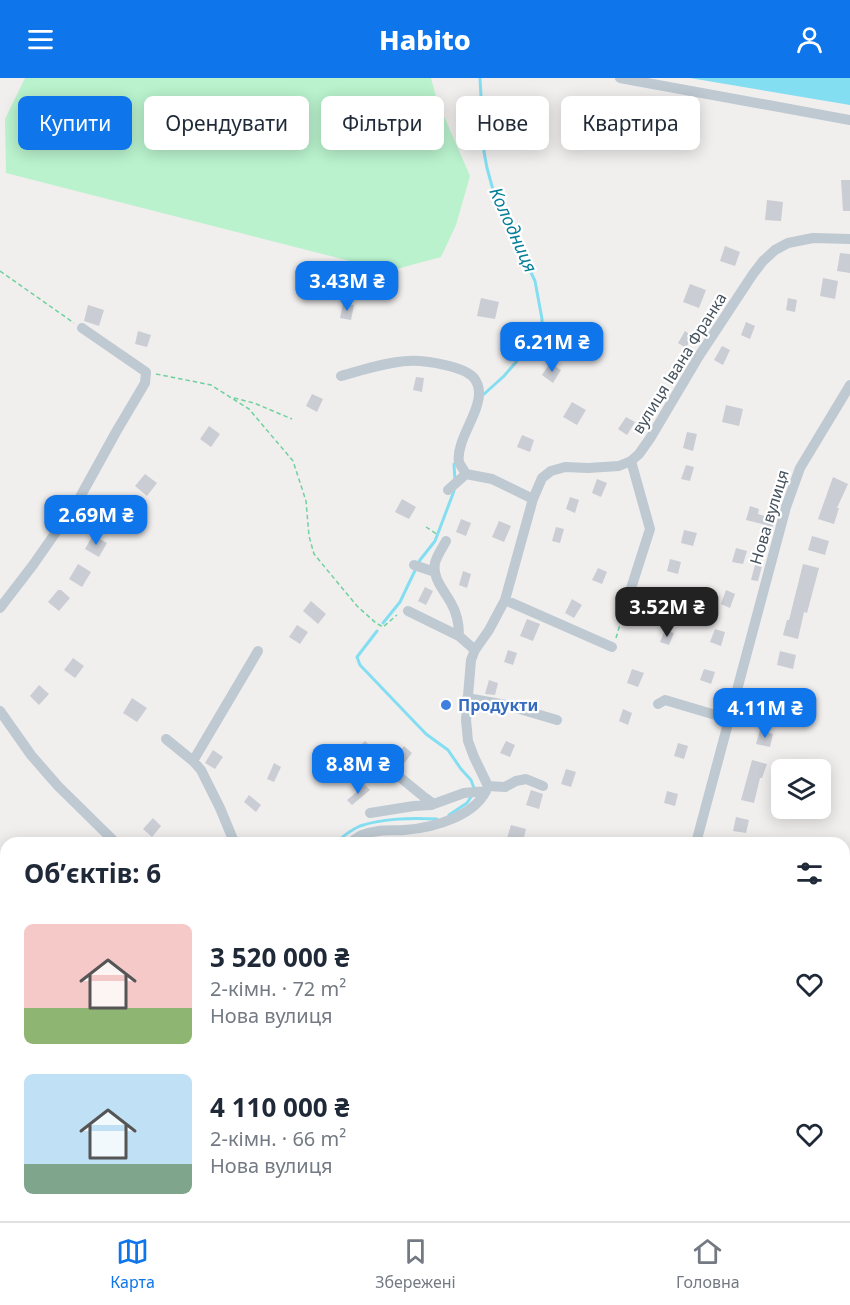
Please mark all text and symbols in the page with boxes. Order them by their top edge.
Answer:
text: Habito [379,21,471,58]
icon: menu [24,23,57,56]
icon: person [793,23,826,56]
chip: Купити [18,96,132,150]
chip: Орендувати [144,96,309,150]
chip: Фільтри [321,96,444,150]
chip: Нове [456,96,549,150]
chip: Квартира [561,96,700,150]
water label: Колодниця [485,183,543,276]
pin: 3.43M ₴ [292,261,402,312]
text: 3.43M ₴ [309,267,385,294]
street label: вулиця Івана Франка [627,288,731,438]
pin: 6.21M ₴ [497,322,607,373]
text: 6.21M ₴ [514,328,590,355]
street label: Нова вулиця [744,467,794,567]
pin: 2.69M ₴ [41,495,151,546]
text: 2.69M ₴ [58,501,134,528]
pin: 3.52M ₴ [612,587,722,638]
text: 3.52M ₴ [629,593,705,620]
pin: 4.11M ₴ [710,688,820,739]
place label: Продукти [458,694,538,716]
text: 4.11M ₴ [727,694,803,721]
marker: Продукти [439,698,453,712]
pin: 8.8M ₴ [309,744,407,795]
text: 8.8M ₴ [326,750,390,777]
map controls [771,759,831,819]
button: layers [771,759,831,819]
text: Об’єктів: 6 [24,855,161,891]
icon: filters [793,857,826,890]
text: 3 520 000 ₴ [210,939,349,975]
icon: home [72,948,144,1020]
icon: heart [793,968,826,1001]
text: 2-кімн. · 72 m² [210,975,346,1002]
text: Нова вулиця [210,1002,333,1029]
text: 4 110 000 ₴ [210,1089,349,1125]
icon: home [72,1098,144,1170]
icon: heart [793,1118,826,1151]
text: 2-кімн. · 66 m² [210,1125,346,1152]
text: Нова вулиця [210,1152,333,1179]
tab: Карта [110,1235,155,1293]
tab: Збережені [375,1235,456,1293]
tab: Головна [676,1235,740,1293]

